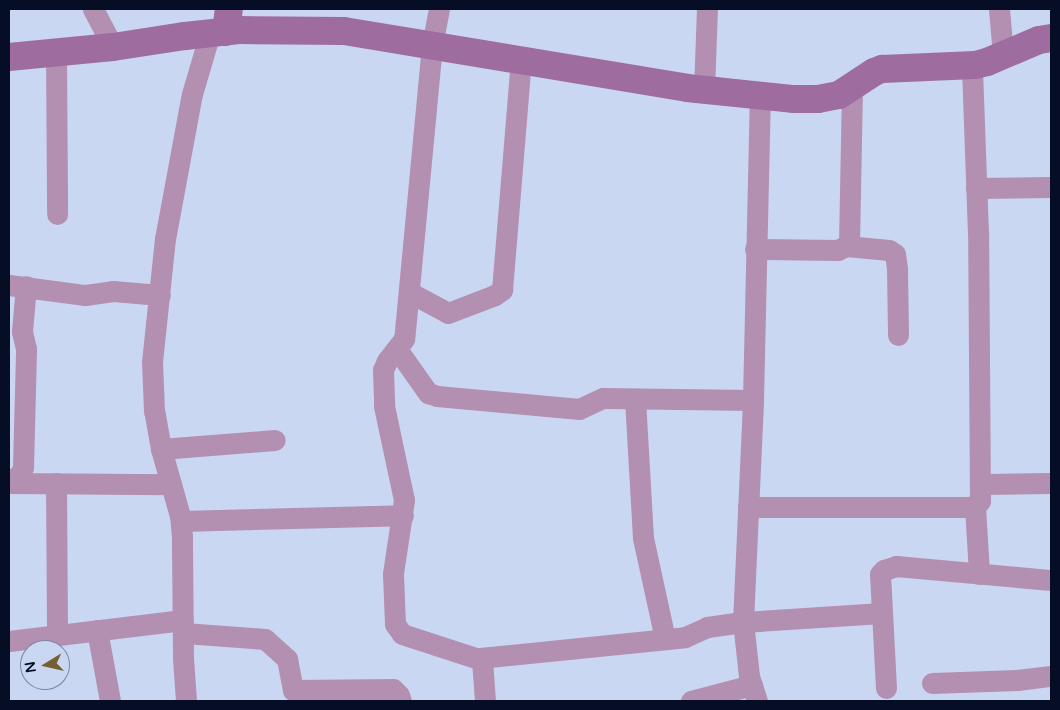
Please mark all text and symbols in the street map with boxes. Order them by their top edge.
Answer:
north arrow [20,640,70,690]
text: N [21,660,40,674]

